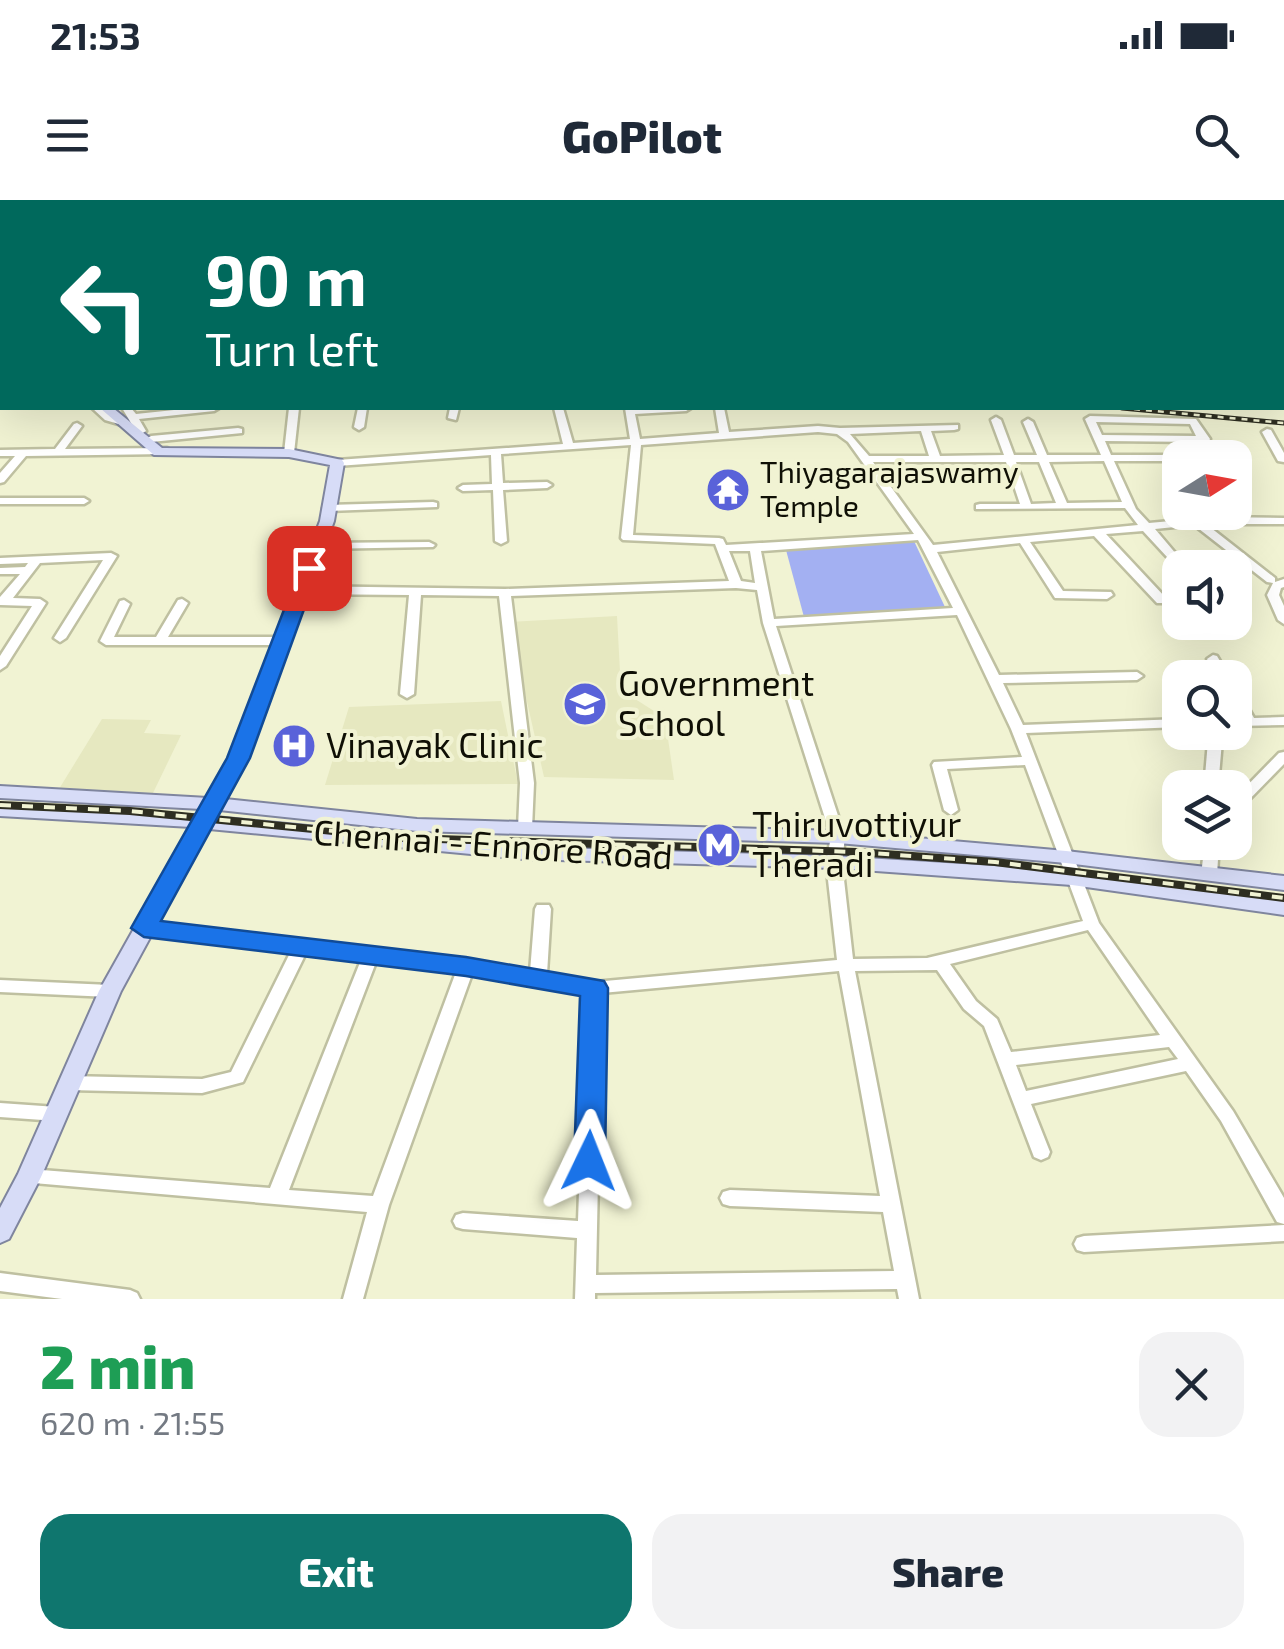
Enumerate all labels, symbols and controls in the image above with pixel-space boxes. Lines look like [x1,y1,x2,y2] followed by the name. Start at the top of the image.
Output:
[50,12,141,58] text: 21:53
[40,108,95,163] icon: menu
[562,108,722,162] text: GoPilot
[1189,108,1244,163] icon: search
[205,236,367,320] text: 90 m
[40,240,170,370] icon: left
[205,321,379,375] text: Turn left
[1162,440,1252,530] north arrow
[1162,440,1252,860] map controls
[760,453,1019,523] place label: Thiyagarajaswamy Temple
[705,467,751,513] temple icon: Thiyagarajaswamy Temple
[267,526,352,611] pin
[282,541,337,596] icon: arrive
[1162,550,1252,640] button: sound
[1162,660,1252,750] button: search
[618,661,814,743] place label: Government School
[562,681,608,727] school or university icon: Government School
[271,723,317,769] hospital icon: Vinayak Clinic
[326,723,544,765] place label: Vinayak Clinic
[1162,770,1252,860] button: layers
[752,802,961,884] place label: Thiruvottiyur Theradi
[312,810,674,877] street label: Chennai - Ennore Road
[696,822,742,868] metro station icon: Thiruvottiyur Theradi
[537,1109,641,1213] position arrow
[40,1329,195,1401] text: 2 min
[1139,1332,1244,1437] button: close
[40,1403,225,1441] text: 620 m · 21:55
[40,1514,632,1629] button: Exit
[652,1514,1244,1629] button: Share

